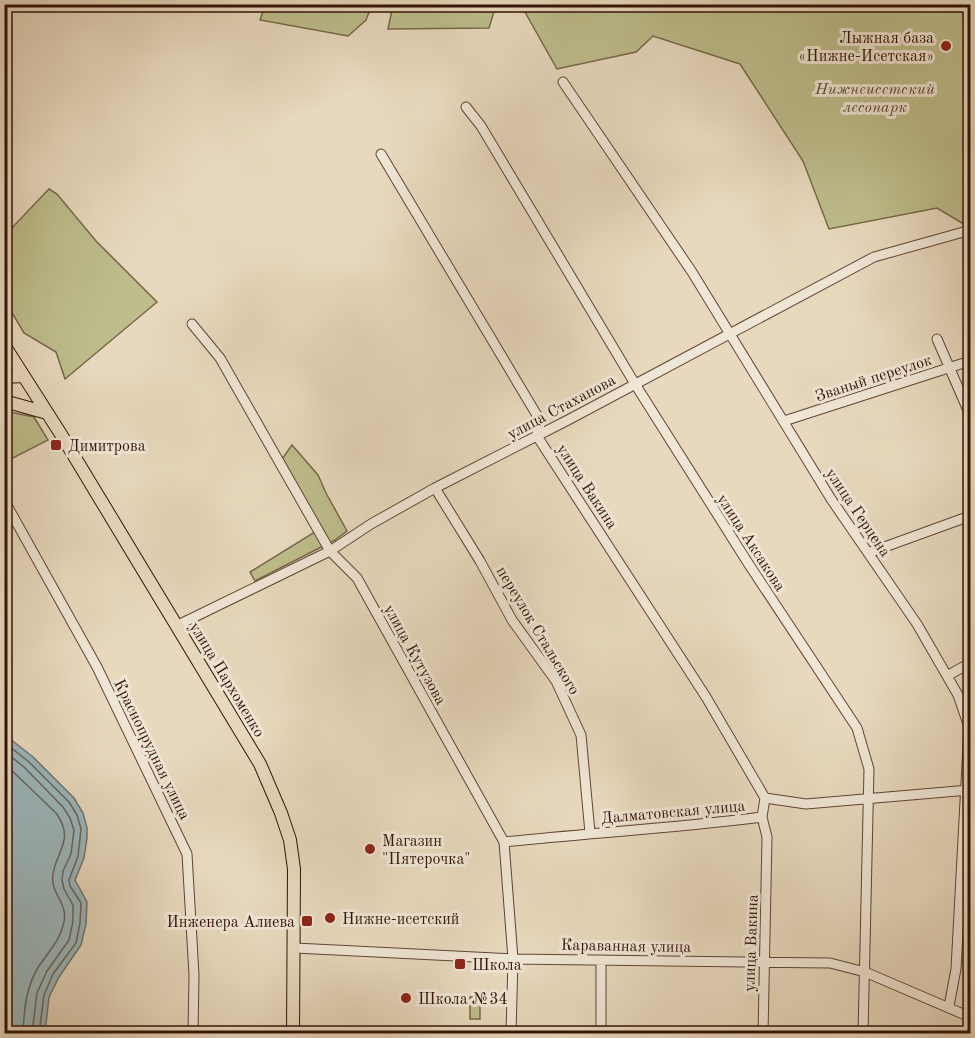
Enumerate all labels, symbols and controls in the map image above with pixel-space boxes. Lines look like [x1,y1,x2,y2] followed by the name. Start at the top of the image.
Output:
[798,31,934,65] place label: Лыжная база «Нижне-Исетская»
[939,39,953,53] marker: Лыжная база «Нижне-Исетская»
[814,82,935,116] park label: Нижнеисетский лесопарк
[813,353,934,405] street label: Званый переулок
[505,372,619,443] street label: улица Стаханова
[49,438,63,452] marker: Димитрова
[68,439,146,455] place label: Димитрова
[553,442,620,532] street label: улица Вакина
[822,466,893,560] street label: улица Герцена
[713,492,788,595] street label: улица Аксакова
[493,564,582,698] street label: переулок Стальского
[380,602,448,708] street label: улица Кутузова
[186,620,267,740] street label: улица Пархоменко
[110,677,192,823] street label: Краснопрудная улица
[600,799,746,827] street label: Далматовская улица
[382,834,471,868] place label: Магазин "Пятерочка"
[363,842,377,856] marker: Магазин "Пятерочка"
[742,894,762,992] street label: улица Вакина
[323,911,337,925] marker: Нижне-исетский
[342,912,459,928] place label: Нижне-исетский
[300,914,314,928] marker: Инженера Алиева
[166,915,295,931] place label: Инженера Алиева
[561,938,691,956] street label: Караванная улица
[453,957,467,971] marker: Школа
[472,958,522,974] place label: Школа
[399,991,413,1005] marker: Школа №34
[418,992,508,1008] place label: Школа №34

